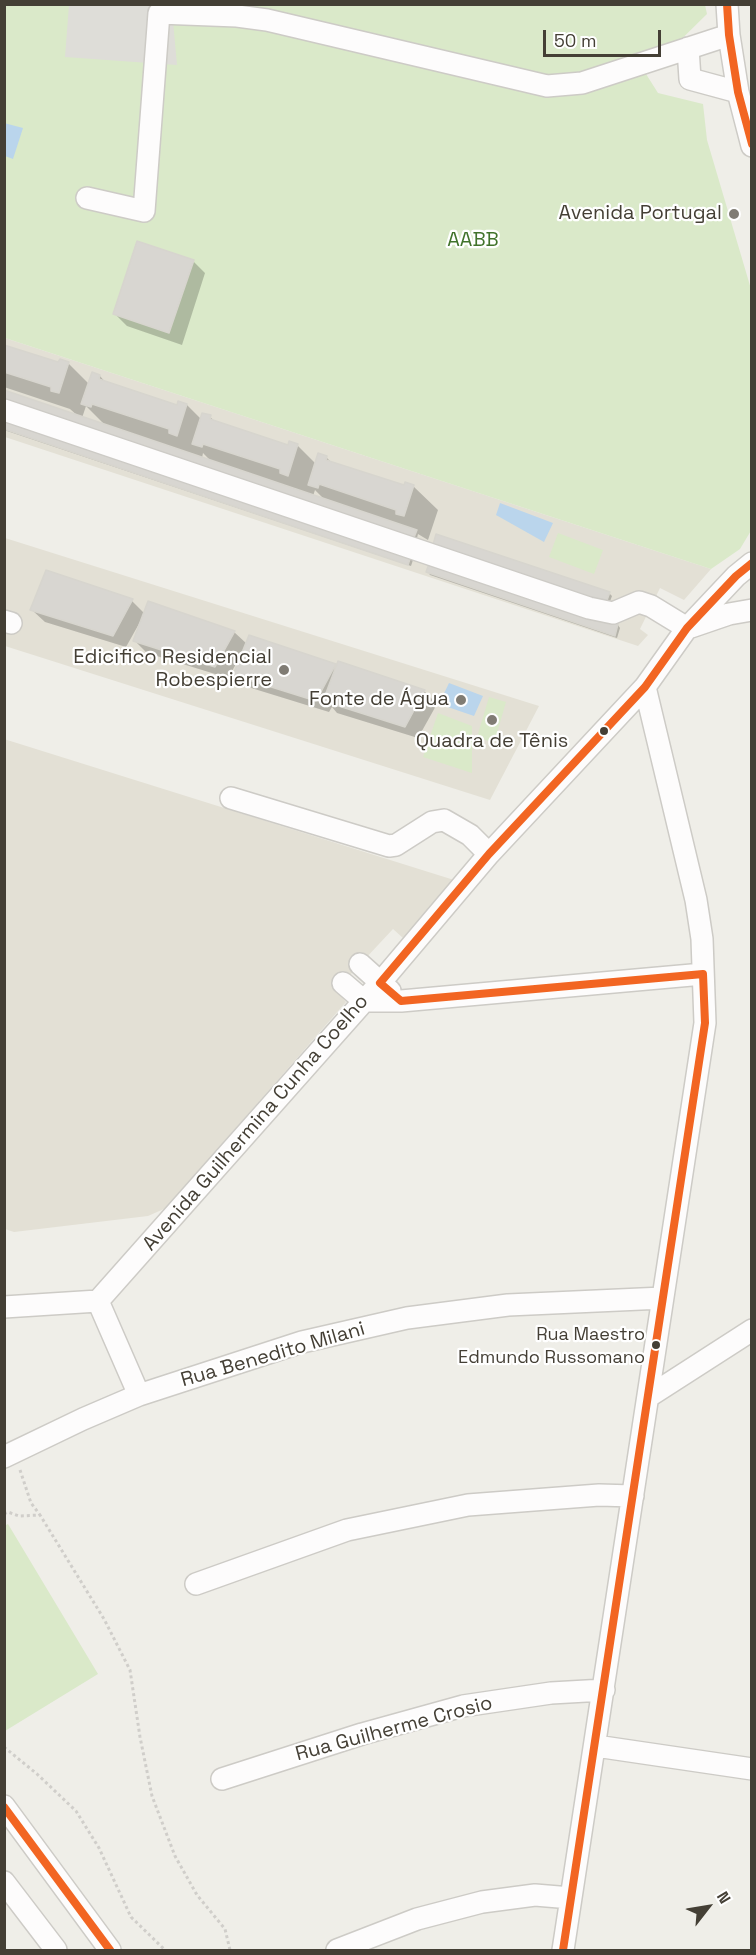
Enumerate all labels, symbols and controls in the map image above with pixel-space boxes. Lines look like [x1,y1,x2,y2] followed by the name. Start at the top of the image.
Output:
[546,18,664,56] scale bar
[554,29,596,52] text: 50 m
[559,202,722,226] place label: Avenida Portugal
[727,207,741,221] marker: Avenida Portugal
[447,229,499,253] park label: AABB
[73,646,272,693] place label: Edicifico Residencial Robespierre
[277,663,291,677] marker: Edicifico Residencial Robespierre
[309,688,449,712] place label: Fonte de Água
[454,693,468,707] marker: Fonte de Água
[485,713,499,727] marker: Quadra de Tênis
[598,725,610,737] unlabelled marker
[416,730,568,754] place label: Quadra de Tênis
[138,990,374,1256] street label: Avenida Guilhermina Cunha Coelho
[178,1317,368,1393] street label: Rua Benedito Milani
[458,1324,645,1366] place label: Rua Maestro Edmundo Russomano
[650,1339,662,1351] marker: Rua Maestro Edmundo Russomano
[293,1691,495,1767] street label: Rua Guilherme Crosio
[678,1877,738,1937] north arrow
[712,1887,736,1907] text: N

